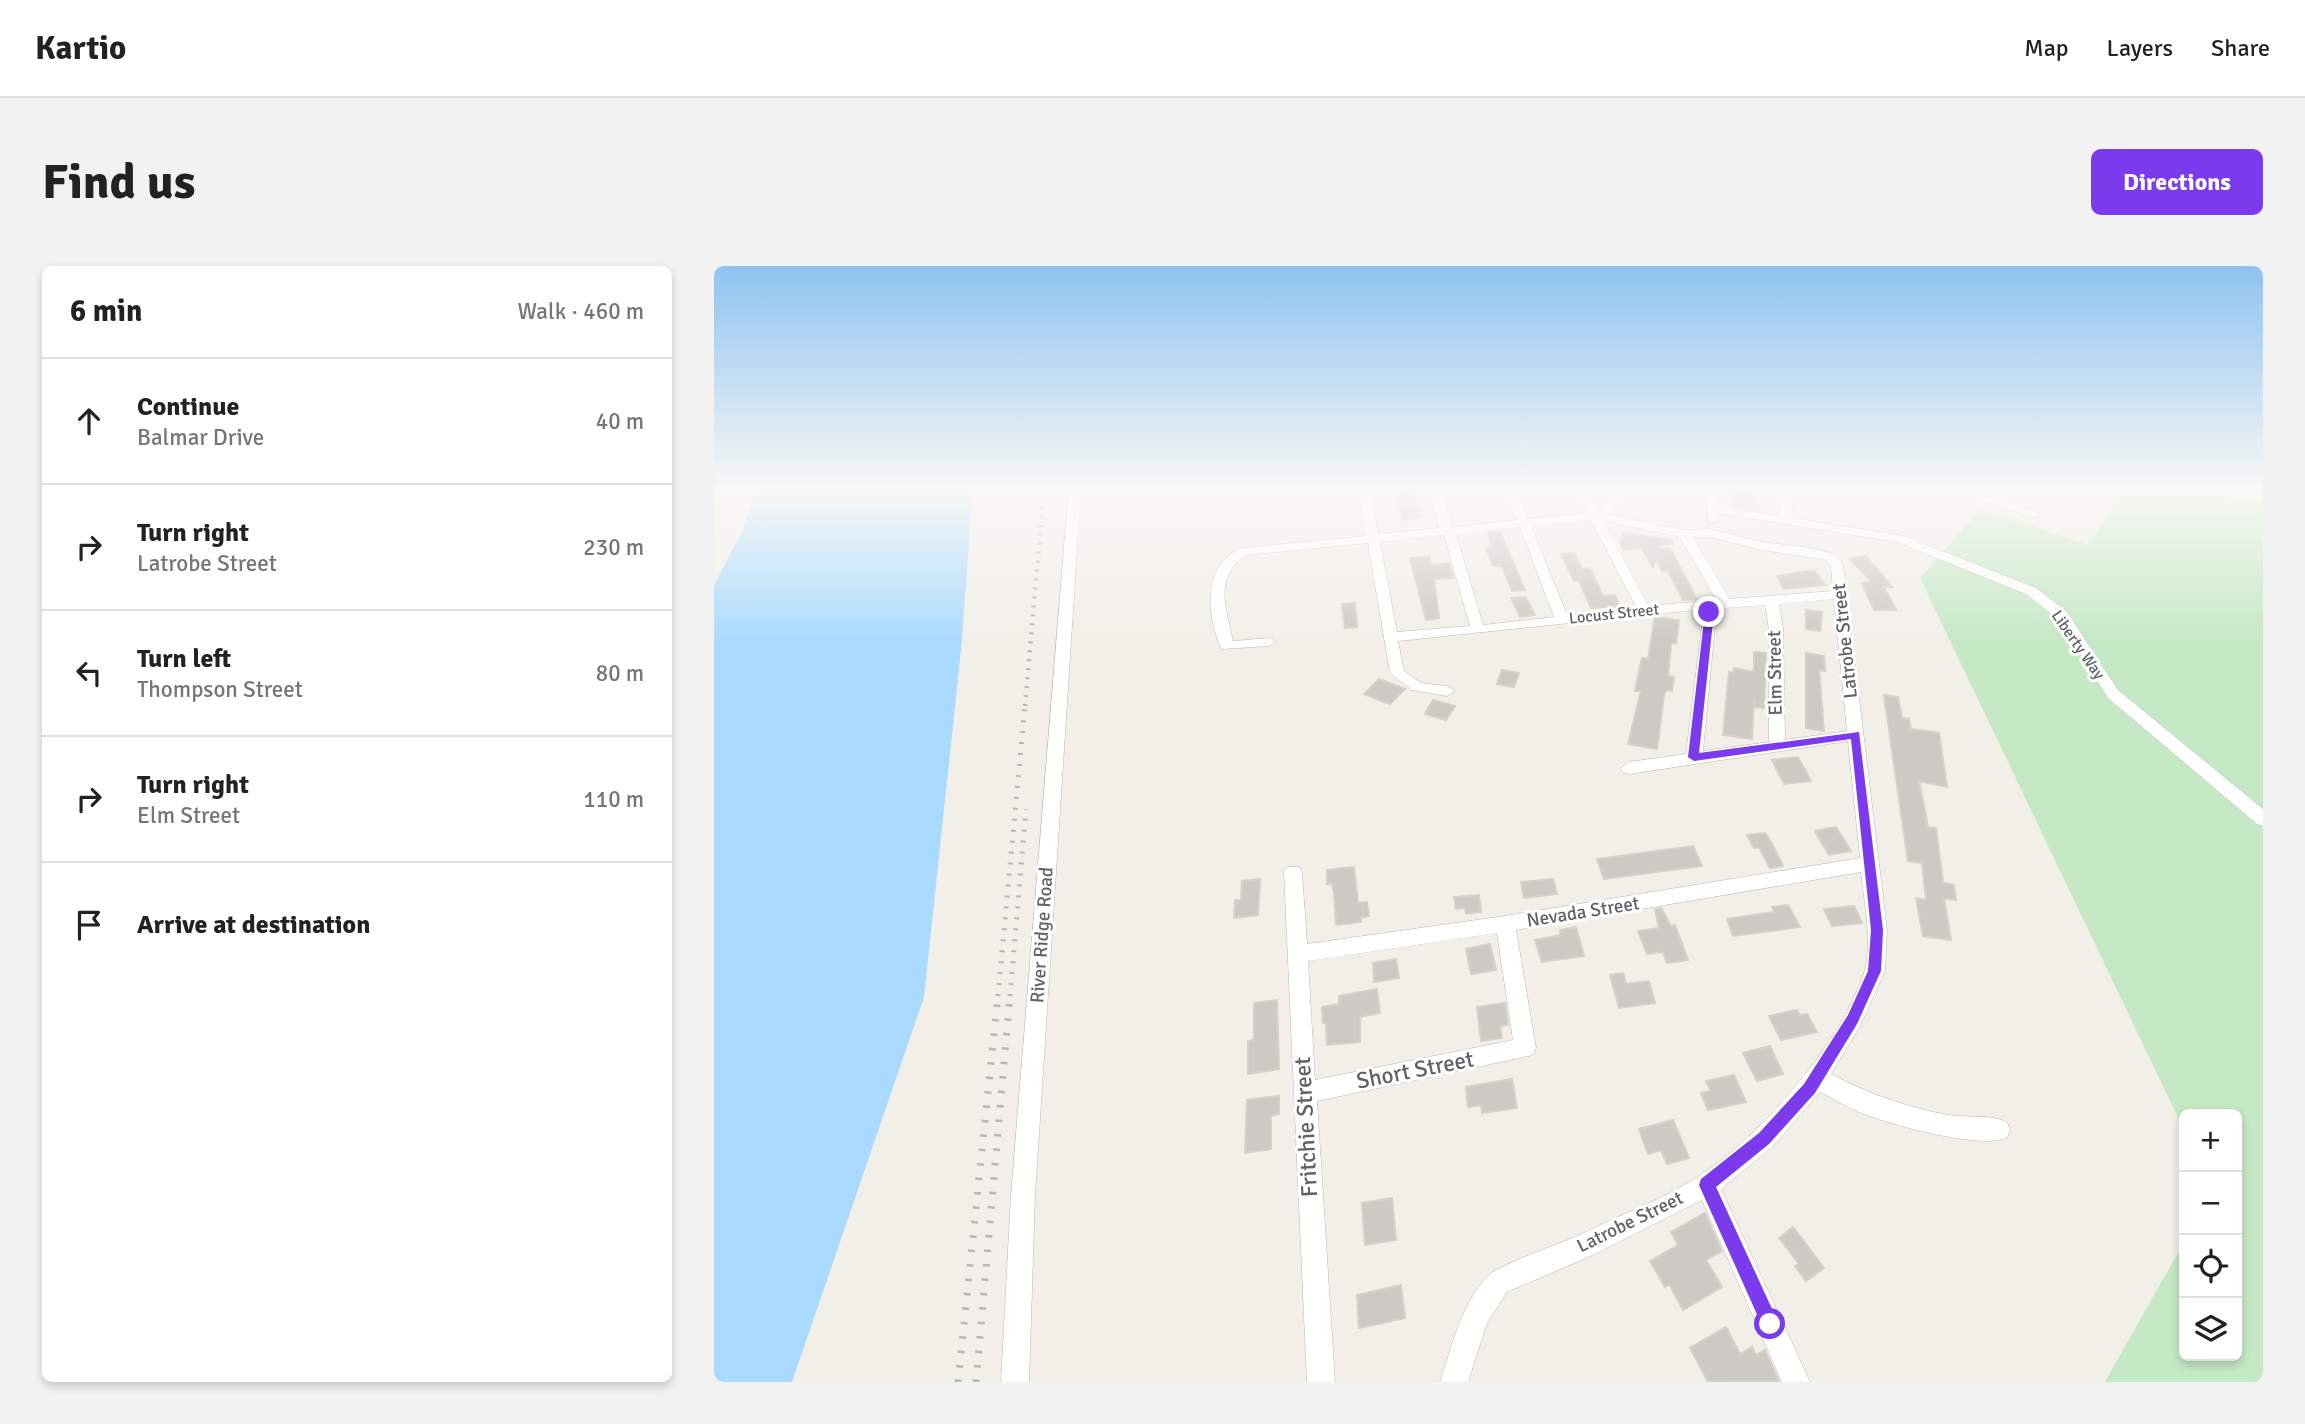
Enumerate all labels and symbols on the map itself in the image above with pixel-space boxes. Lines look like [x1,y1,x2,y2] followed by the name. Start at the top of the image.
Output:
[1827,582,1863,700] street label: Latrobe Street
[1693,596,1724,627] route end
[1568,599,1660,629] street label: Locust Street
[2047,606,2109,684] street label: Liberty Way
[1762,630,1788,716] street label: Elm Street
[1025,866,1059,1004] street label: River Ridge Road
[1525,891,1641,933] street label: Nevada Street
[1354,1044,1476,1096] street label: Short Street
[1288,1056,1324,1198] street label: Fritchie Street
[1573,1186,1687,1258] street label: Latrobe Street
[1754,1308,1785,1339] route start

